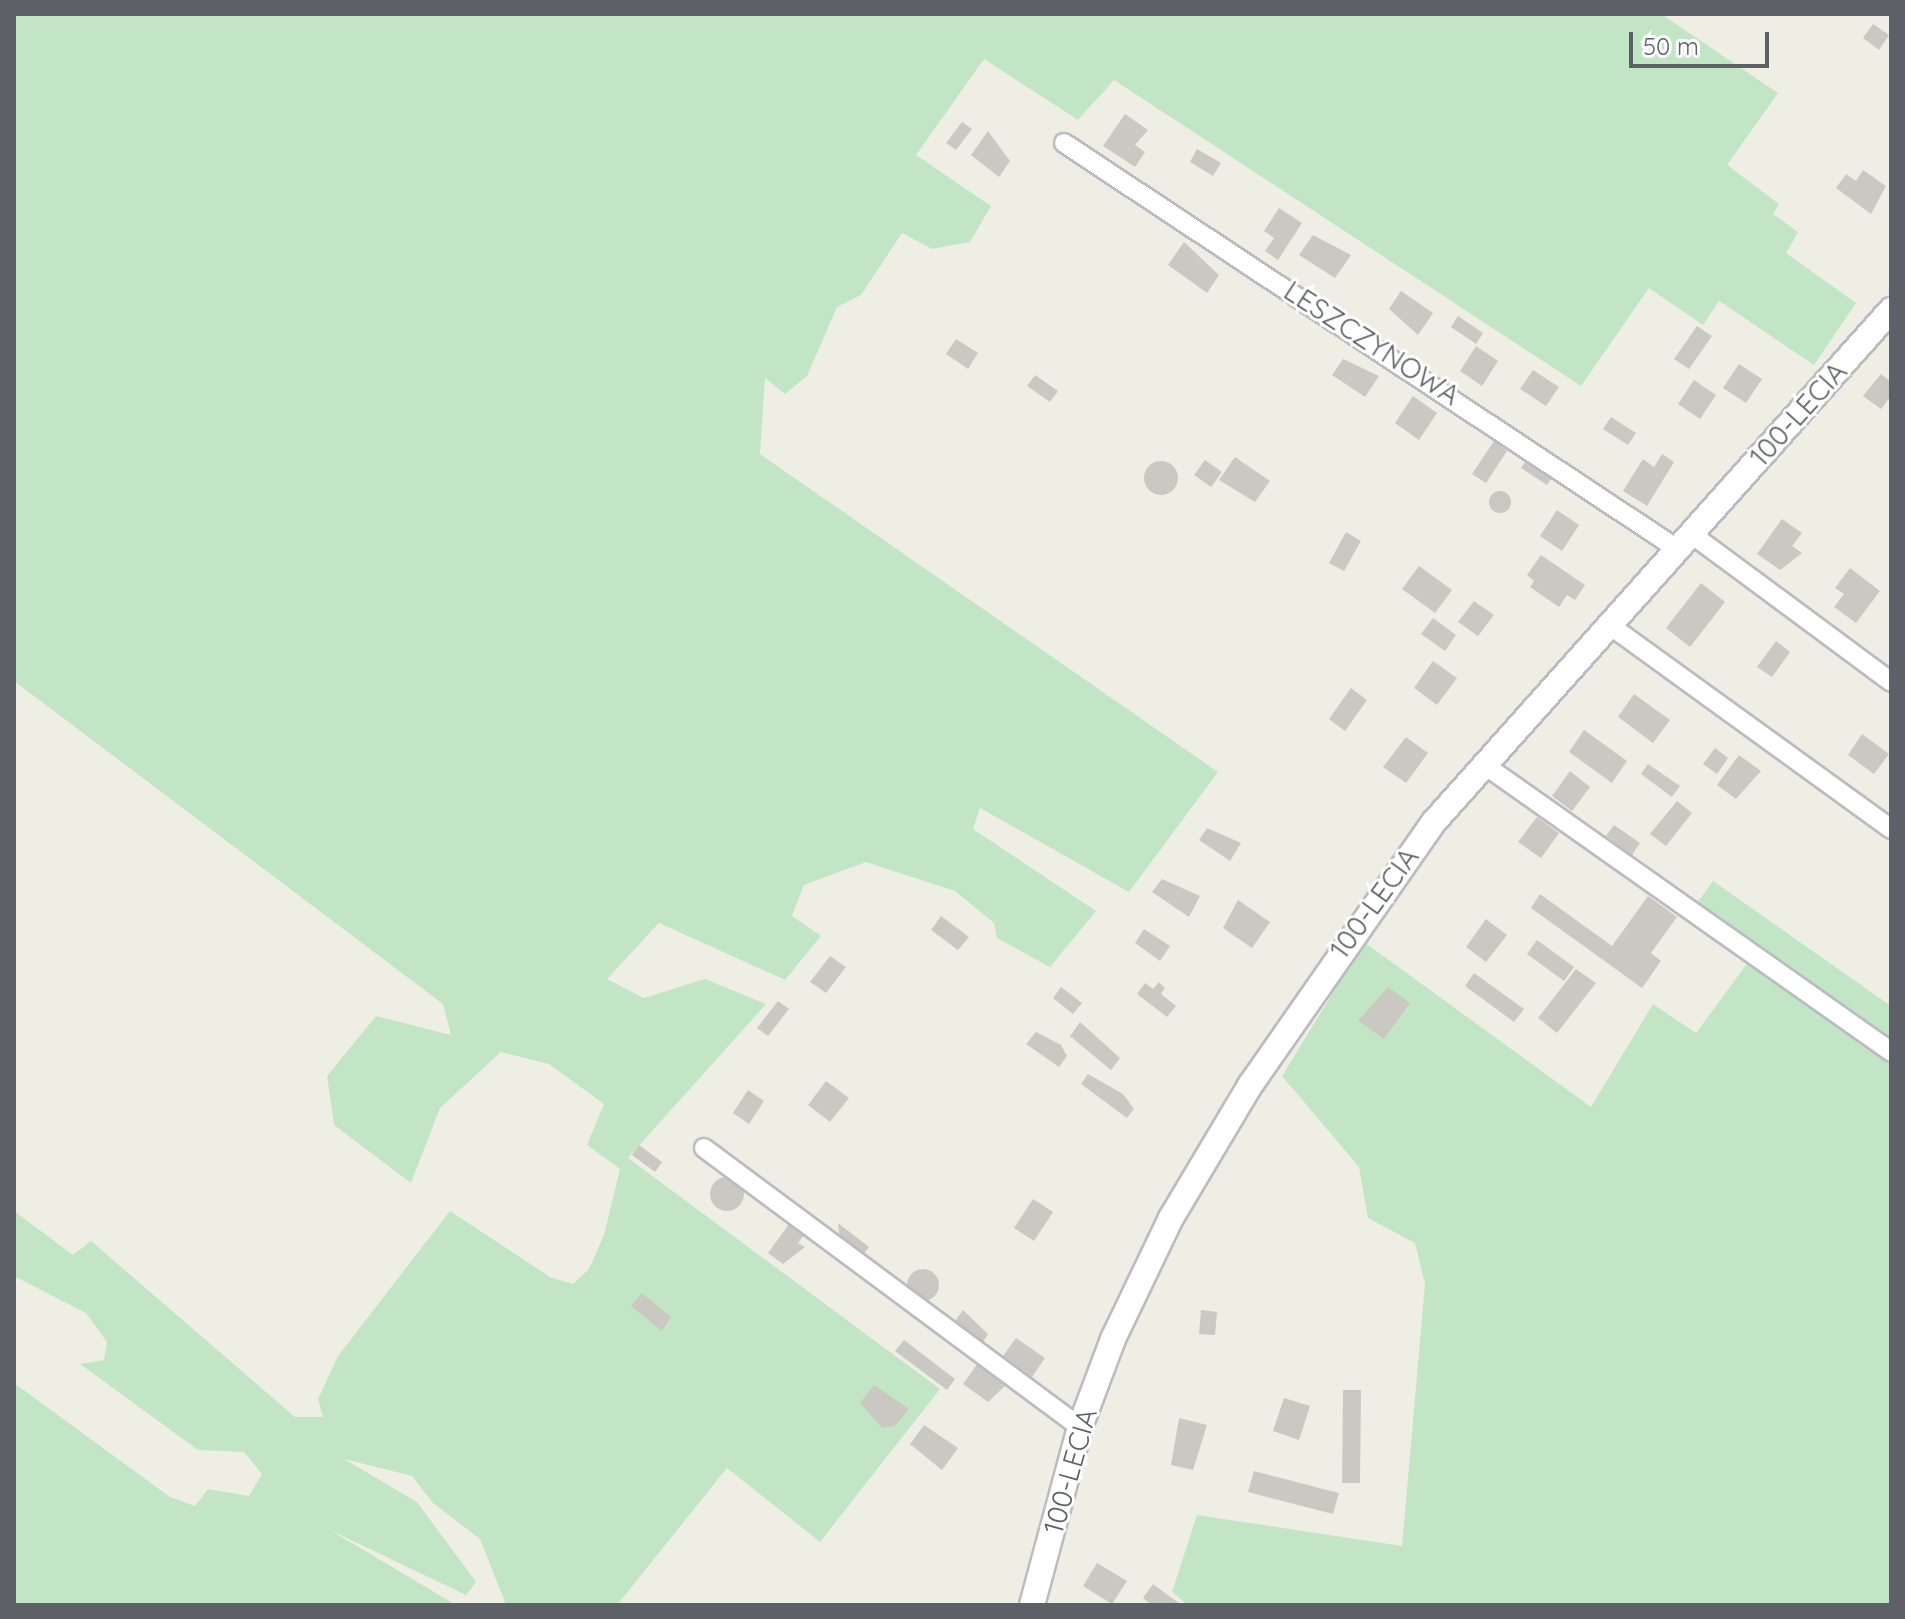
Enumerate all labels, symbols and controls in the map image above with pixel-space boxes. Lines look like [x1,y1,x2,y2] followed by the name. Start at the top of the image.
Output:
[1633,16,1773,66] scale bar
[1643,31,1699,61] text: 50 m
[1278,274,1466,412] street label: LESZCZYNOWA
[1742,355,1854,473] street label: 100-LECIA
[1323,841,1425,965] street label: 100-LECIA
[1036,1404,1104,1538] street label: 100-LECIA

